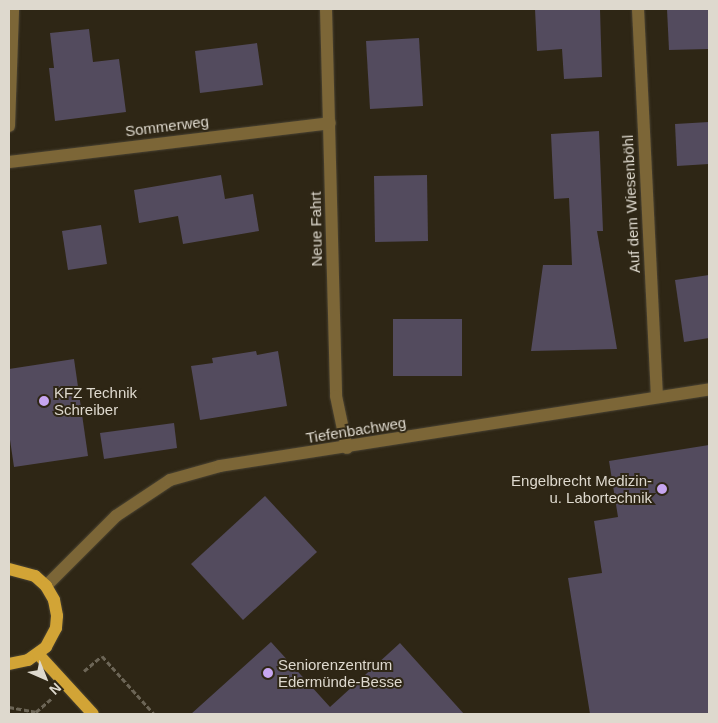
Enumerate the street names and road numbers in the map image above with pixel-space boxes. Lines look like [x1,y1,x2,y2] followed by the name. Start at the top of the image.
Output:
[124,112,210,140] street label: Sommerweg
[618,134,644,274] street label: Auf dem Wiesenböhl
[306,191,326,267] street label: Neue Fahrt
[305,413,407,447] street label: Tiefenbachweg

